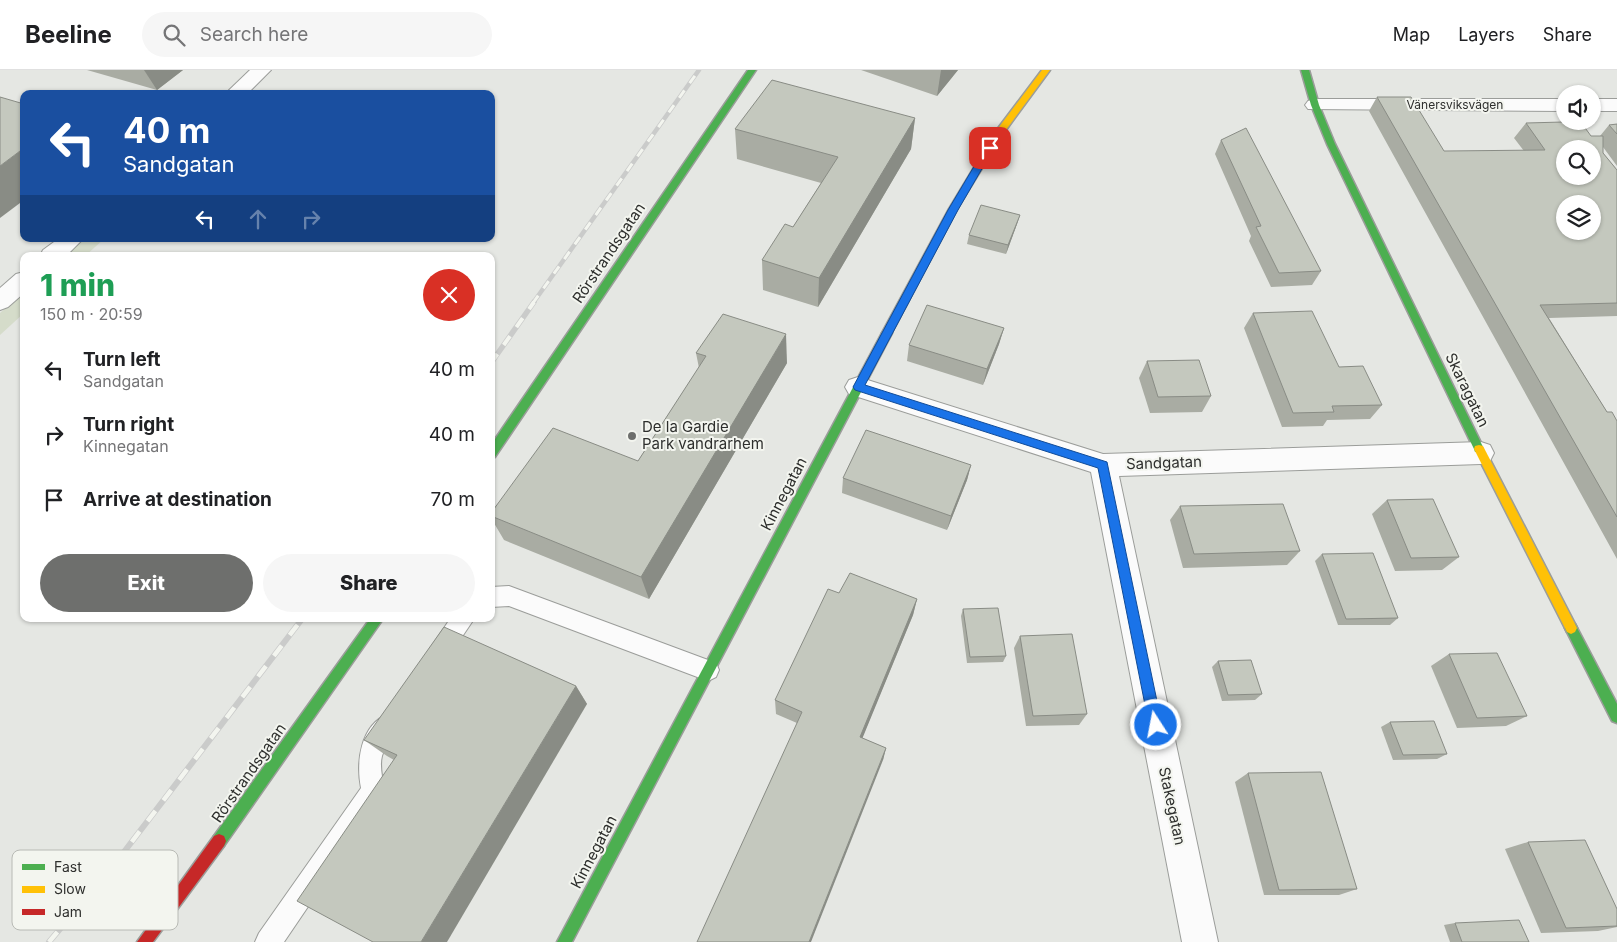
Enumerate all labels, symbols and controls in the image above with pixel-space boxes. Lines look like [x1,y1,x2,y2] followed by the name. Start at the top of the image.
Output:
[142,12,492,57] search box
[25,20,112,49] text: Beeline
[160,21,188,49] icon: search
[200,23,308,46] text: Search here
[1393,24,1430,45] text: Map
[1458,24,1515,45] text: Layers
[1543,24,1592,45] text: Share
[1556,85,1601,240] map controls
[1556,85,1601,130] button: sound
[1407,97,1503,112] street label: Vänersviksvägen
[123,109,211,151] text: 40 m
[40,110,105,175] icon: left
[969,127,1011,169] pin
[976,134,1004,162] icon: arrive
[1556,140,1601,185] button: search
[123,151,234,177] text: Sandgatan
[1556,195,1601,240] button: layers
[568,199,649,306] street label: Rörstrandsgatan
[191,205,219,233] icon: left
[244,205,272,233] icon: ahead
[297,205,325,233] icon: right
[40,267,115,303] text: 1 min
[423,269,475,321] button: close
[40,304,143,324] text: 150 m · 20:59
[83,348,161,371] text: Turn left
[1441,350,1494,430] street label: Skaragatan
[40,356,68,384] icon: left
[429,358,475,381] text: 40 m
[83,371,164,391] text: Sandgatan
[83,413,174,436] text: Turn right
[642,417,764,453] place label: De la Gardie Park vandrarhem
[40,421,68,449] icon: right
[429,423,475,446] text: 40 m
[626,430,638,442] marker: De la Gardie Park vandrarhem
[83,436,169,456] text: Kinnegatan
[1126,452,1202,473] street label: Sandgatan
[756,454,811,534] street label: Kinnegatan
[40,486,68,514] icon: arrive
[83,488,272,511] text: Arrive at destination
[431,488,475,511] text: 70 m
[40,554,253,612] button: Exit
[263,554,475,612] button: Share
[1129,698,1181,750] position arrow
[207,719,290,826] street label: Rörstrandsgatan
[1155,765,1190,847] street label: Stakegatan
[566,812,621,892] street label: Kinnegatan
[12,850,178,930] legend
[54,858,82,875] text: Fast
[54,880,86,897] text: Slow
[54,903,82,920] text: Jam

